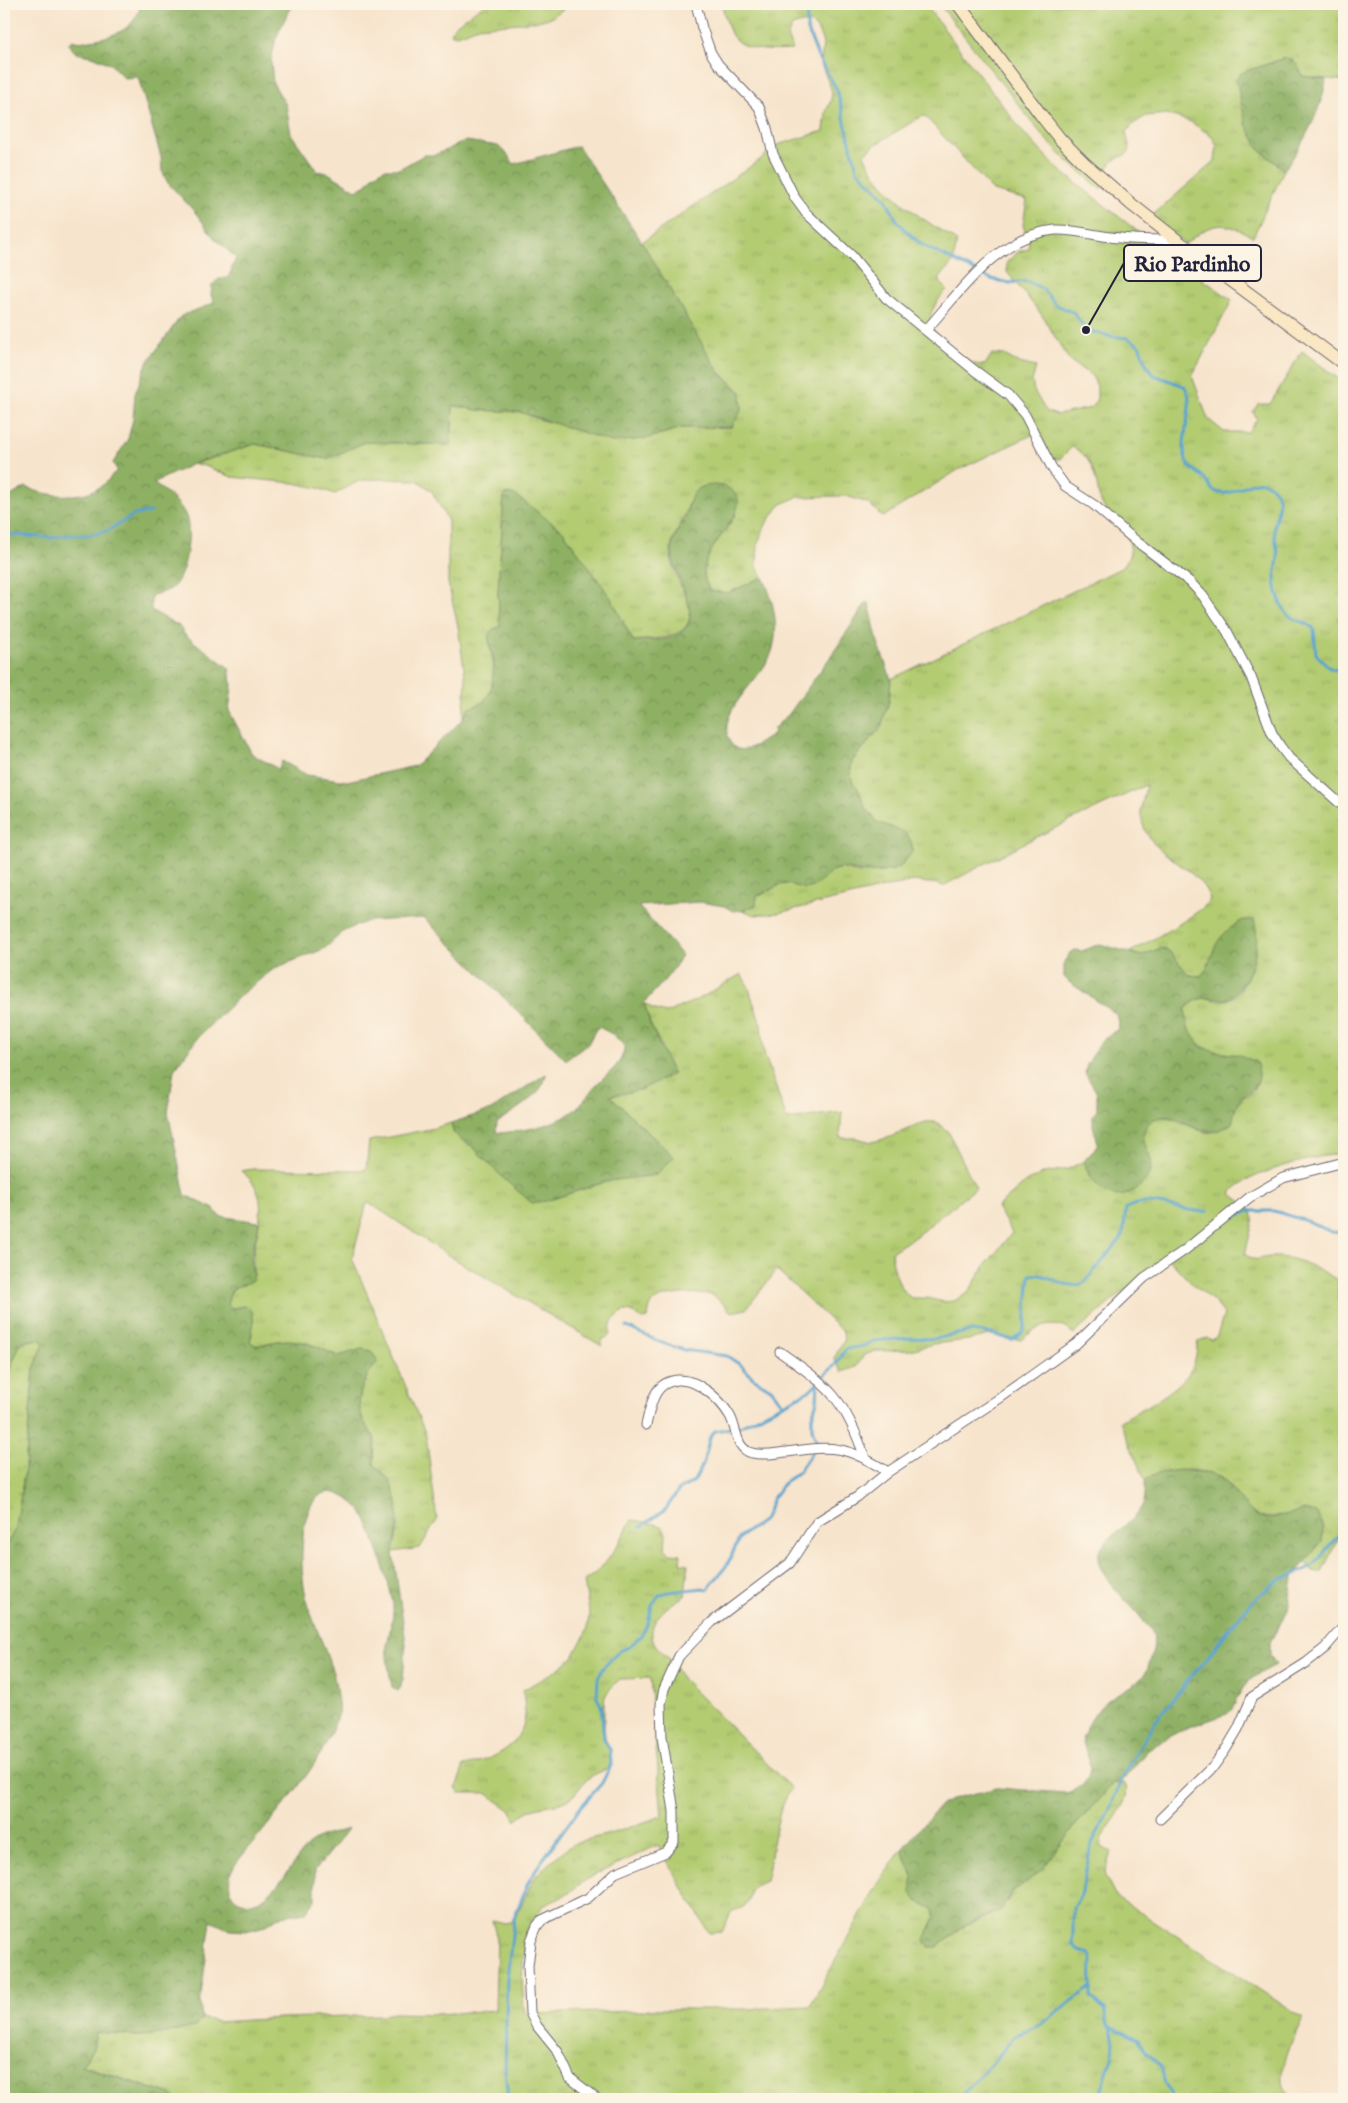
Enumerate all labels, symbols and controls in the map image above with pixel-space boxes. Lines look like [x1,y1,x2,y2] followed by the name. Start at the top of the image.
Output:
[1124,245,1261,281] callout: Rio Pardinho
[1134,252,1251,279] text: Rio Pardinho

